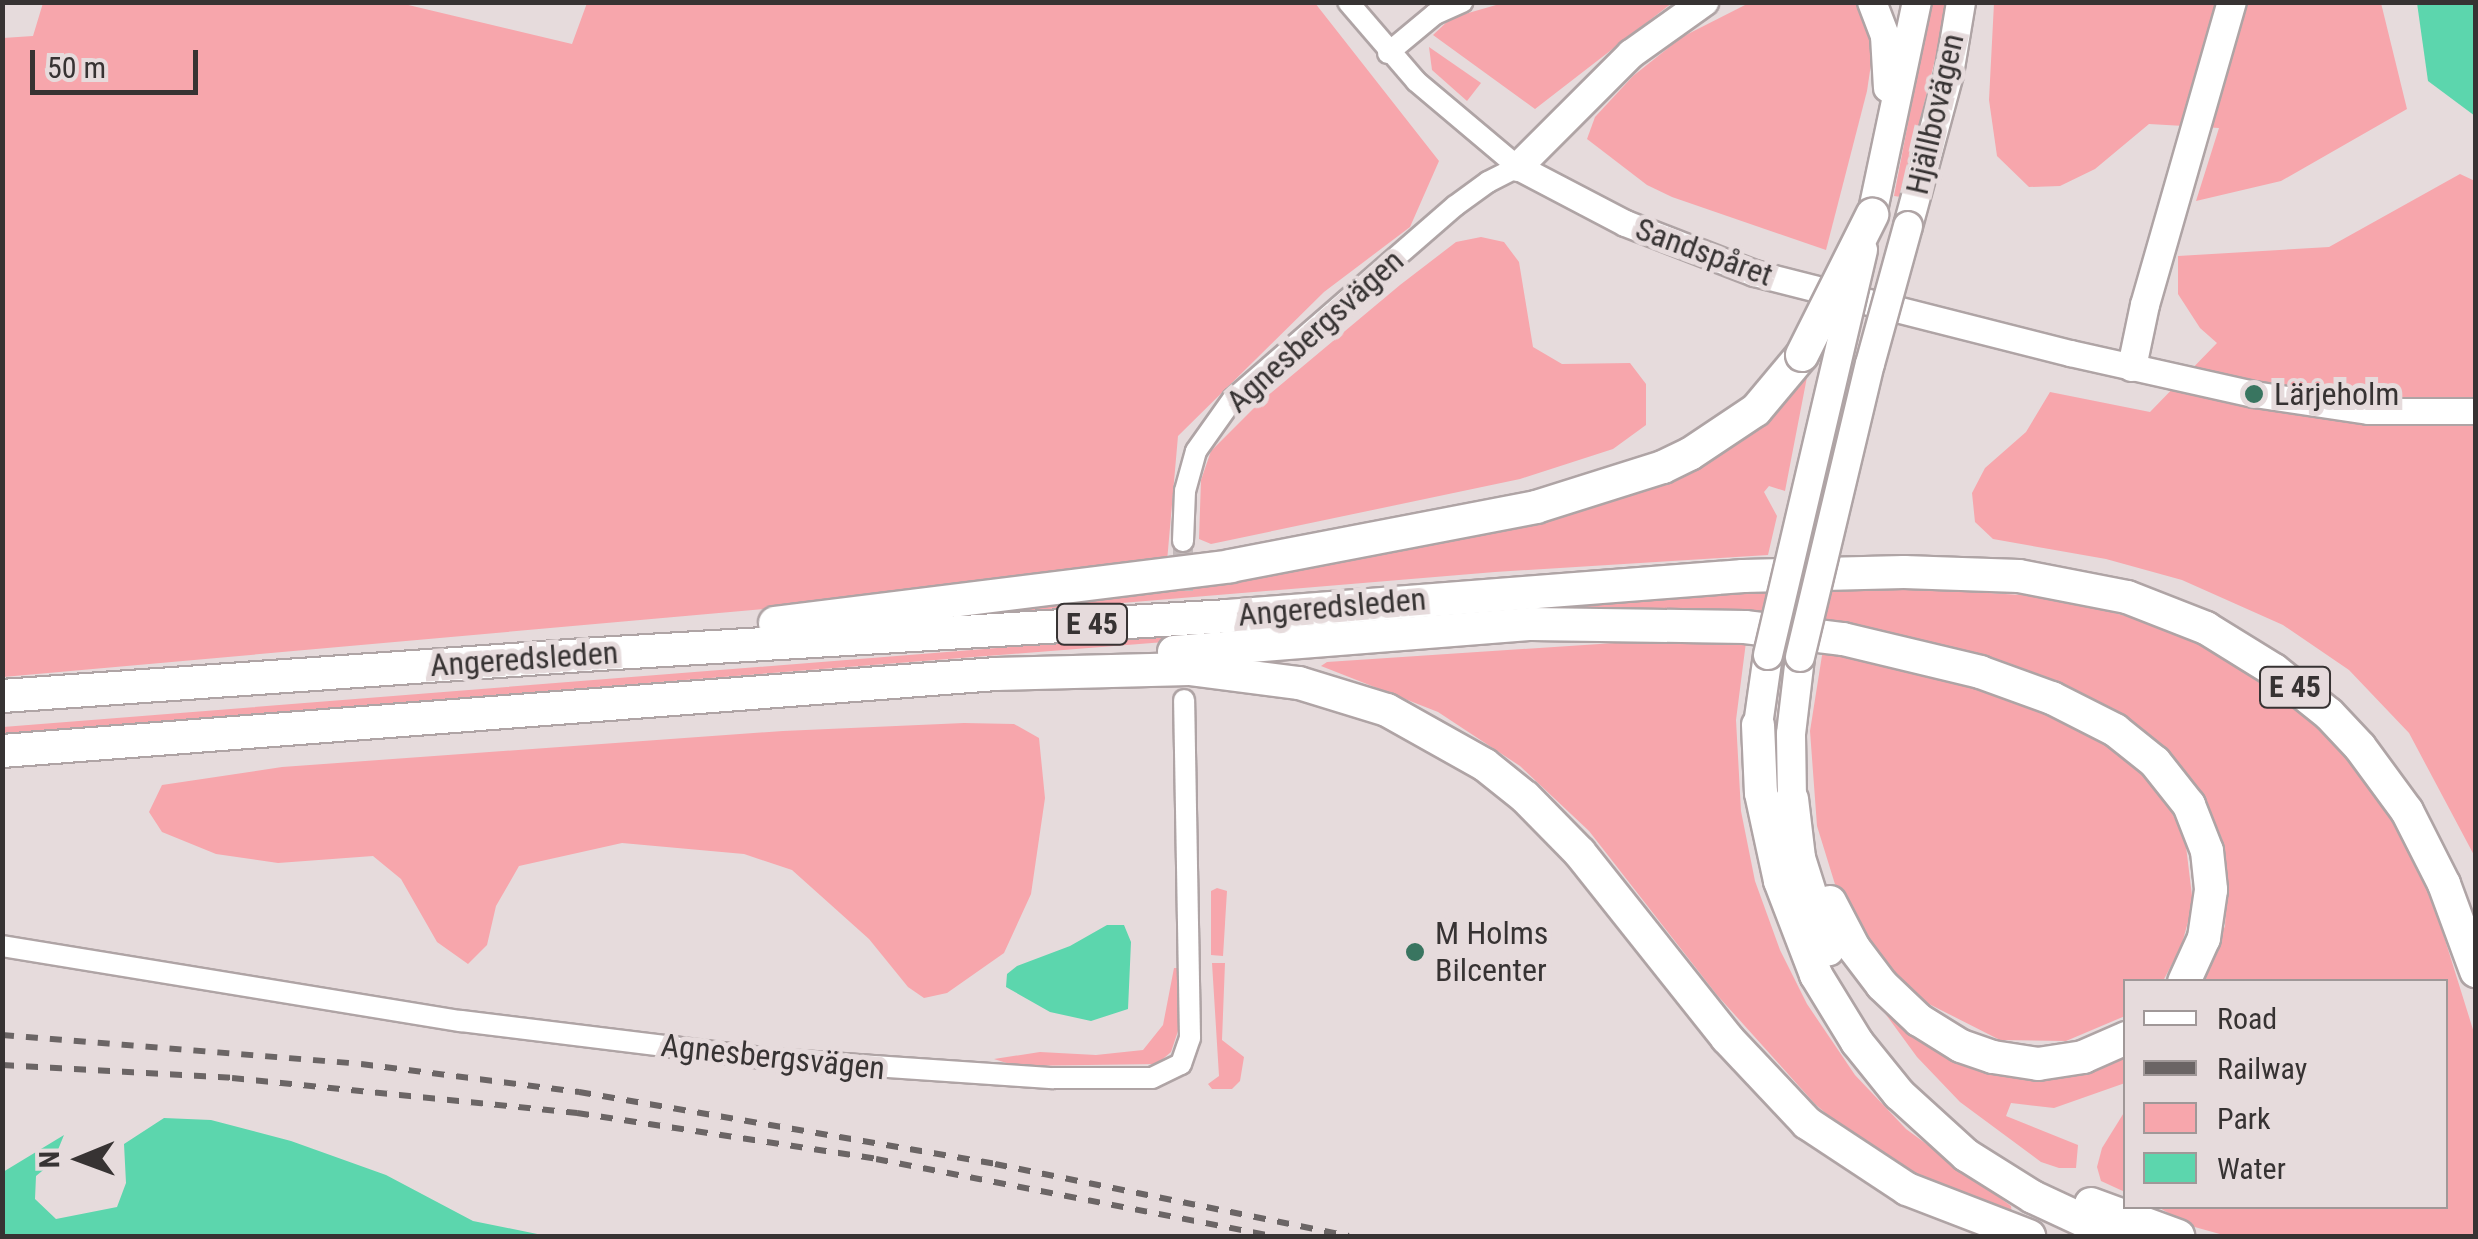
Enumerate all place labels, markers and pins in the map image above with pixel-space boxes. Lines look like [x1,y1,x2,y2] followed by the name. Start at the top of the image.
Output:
[2274,375,2399,413] place label: Lärjeholm
[2243,383,2265,405] marker: Lärjeholm
[1435,915,1548,990] place label: M Holms Bilcenter
[1404,941,1426,963] marker: M Holms Bilcenter

